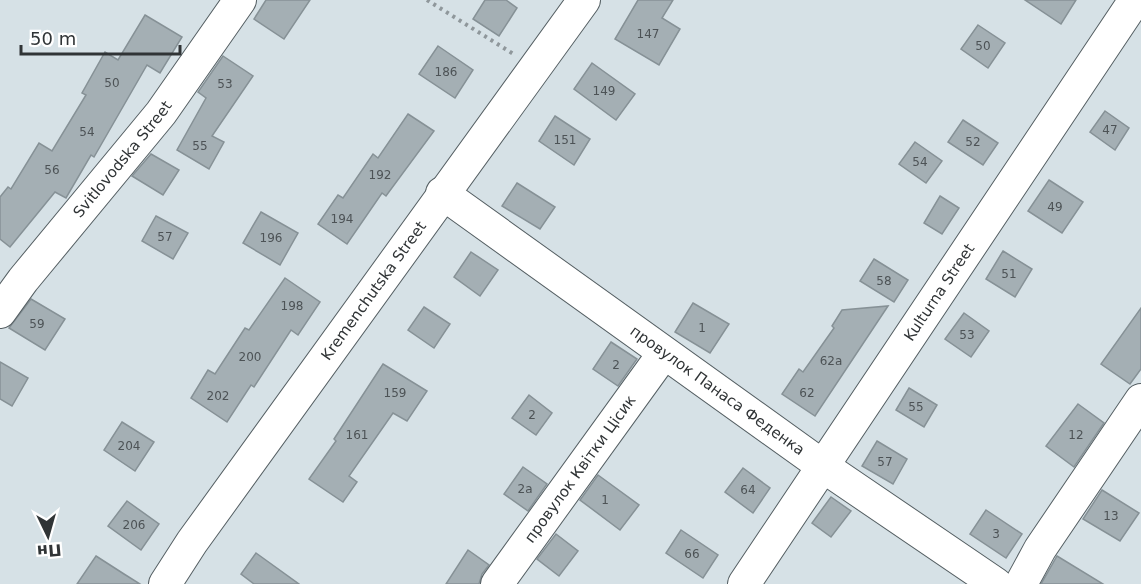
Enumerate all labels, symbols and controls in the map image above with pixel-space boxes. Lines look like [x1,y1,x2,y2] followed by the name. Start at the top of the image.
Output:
[21,18,180,56] scale bar
[637,27,659,41] house number: 147
[30,28,76,49] text: 50 m
[975,39,991,53] house number: 50
[435,65,457,79] house number: 186
[104,76,120,90] house number: 50
[217,77,233,91] house number: 53
[593,84,615,98] house number: 149
[70,97,176,221] street label: Svitlovodska Street
[1102,123,1118,137] house number: 47
[79,125,95,139] house number: 54
[554,133,576,147] house number: 151
[965,135,981,149] house number: 52
[192,139,208,153] house number: 55
[912,155,928,169] house number: 54
[44,163,60,177] house number: 56
[369,168,391,182] house number: 192
[1047,200,1063,214] house number: 49
[331,212,353,226] house number: 194
[317,218,430,364] street label: Kremenchutska Street
[157,230,173,244] house number: 57
[260,231,282,245] house number: 196
[900,240,978,344] street label: Kulturna Street
[1001,267,1017,281] house number: 51
[876,274,892,288] house number: 58
[281,299,303,313] house number: 198
[29,317,45,331] house number: 59
[698,321,706,335] house number: 1
[627,322,808,459] street label: провулок Панаса Феденка
[959,328,975,342] house number: 53
[239,350,261,364] house number: 200
[820,354,842,368] house number: 62а
[612,358,620,372] house number: 2
[384,386,406,400] house number: 159
[799,386,815,400] house number: 62
[207,389,229,403] house number: 202
[521,392,640,546] street label: провулок Квітки Цісик
[908,400,924,414] house number: 55
[528,408,536,422] house number: 2
[346,428,368,442] house number: 161
[1068,428,1084,442] house number: 12
[118,439,140,453] house number: 204
[877,455,893,469] house number: 57
[518,482,533,496] house number: 2а
[740,483,756,497] house number: 64
[601,493,609,507] house number: 1
[18,506,78,566] north arrow
[1103,509,1119,523] house number: 13
[123,518,145,532] house number: 206
[992,527,1000,541] house number: 3
[36,540,62,561] text: Пн
[684,547,700,561] house number: 66

